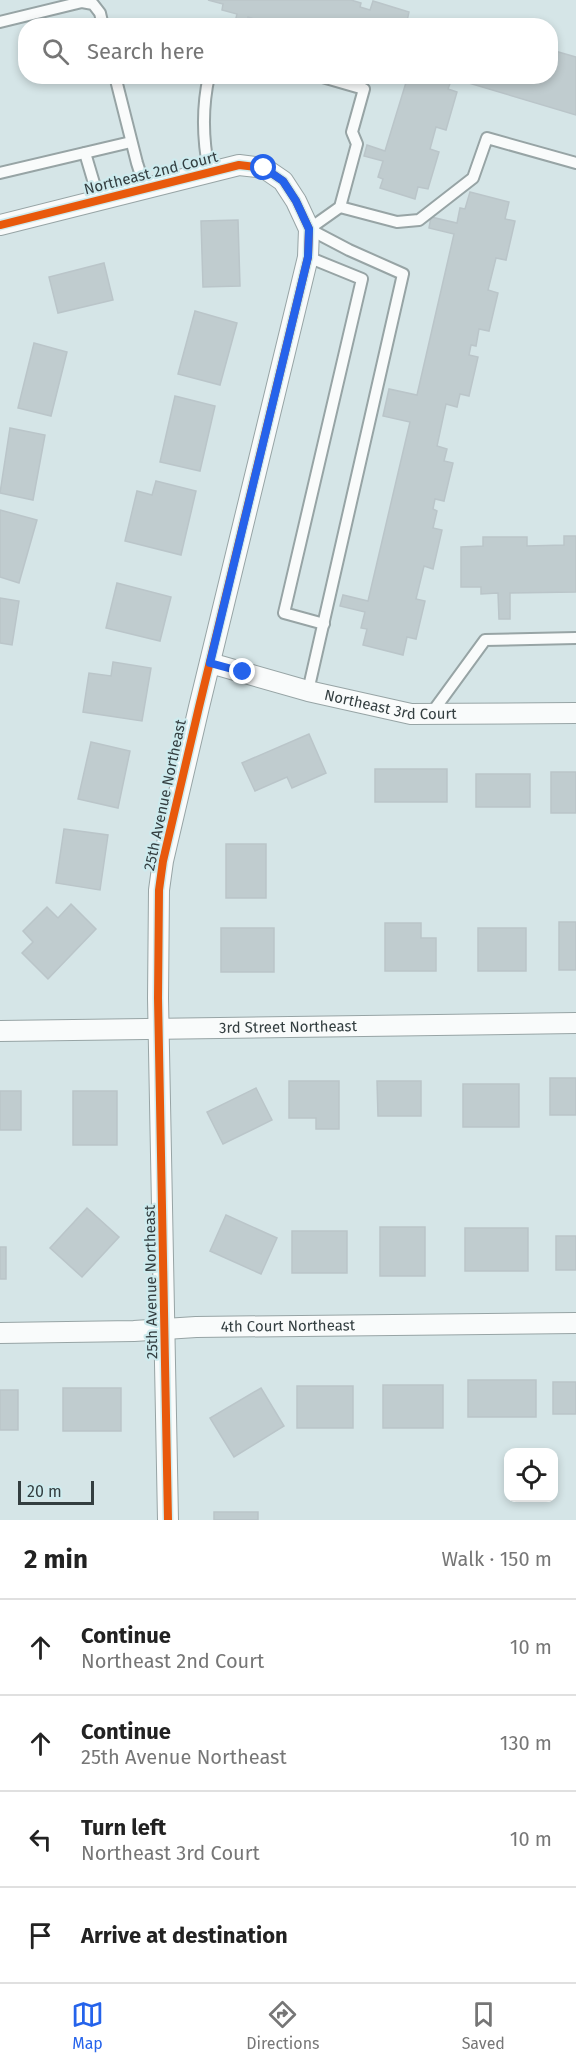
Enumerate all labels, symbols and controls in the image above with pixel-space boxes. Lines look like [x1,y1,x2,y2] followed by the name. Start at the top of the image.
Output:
[18,18,558,84] search box
[39,35,72,68] icon: search
[87,38,205,65] text: Search here
[82,148,220,198] street label: Northeast 2nd Court
[250,154,276,180] route start
[229,658,255,684] route end
[323,686,457,723] street label: Northeast 3rd Court
[140,717,190,872] street label: 25th Avenue Northeast
[219,1017,358,1037] street label: 3rd Street Northeast
[141,1204,161,1359] street label: 25th Avenue Northeast
[221,1316,356,1336] street label: 4th Court Northeast
[504,1448,558,1502] map controls
[504,1448,558,1502] button: locate
[18,1478,94,1506] scale bar
[27,1482,62,1501] text: 20 m
[24,1544,88,1575] text: 2 min
[442,1547,552,1571] text: Walk · 150 m
[81,1622,171,1649] text: Continue
[24,1631,57,1664] icon: ahead
[510,1635,552,1659] text: 10 m
[81,1649,264,1673] text: Northeast 2nd Court
[81,1718,171,1745] text: Continue
[24,1727,57,1760] icon: ahead
[500,1731,552,1755] text: 130 m
[81,1745,287,1769] text: 25th Avenue Northeast
[81,1814,166,1841] text: Turn left
[24,1823,57,1856] icon: left
[510,1827,552,1851] text: 10 m
[81,1841,260,1865] text: Northeast 3rd Court
[24,1919,57,1952] icon: arrive
[81,1922,288,1949] text: Arrive at destination
[71,1998,104,2053] tab: Map
[246,1998,320,2053] tab: Directions
[462,1998,505,2053] tab: Saved

